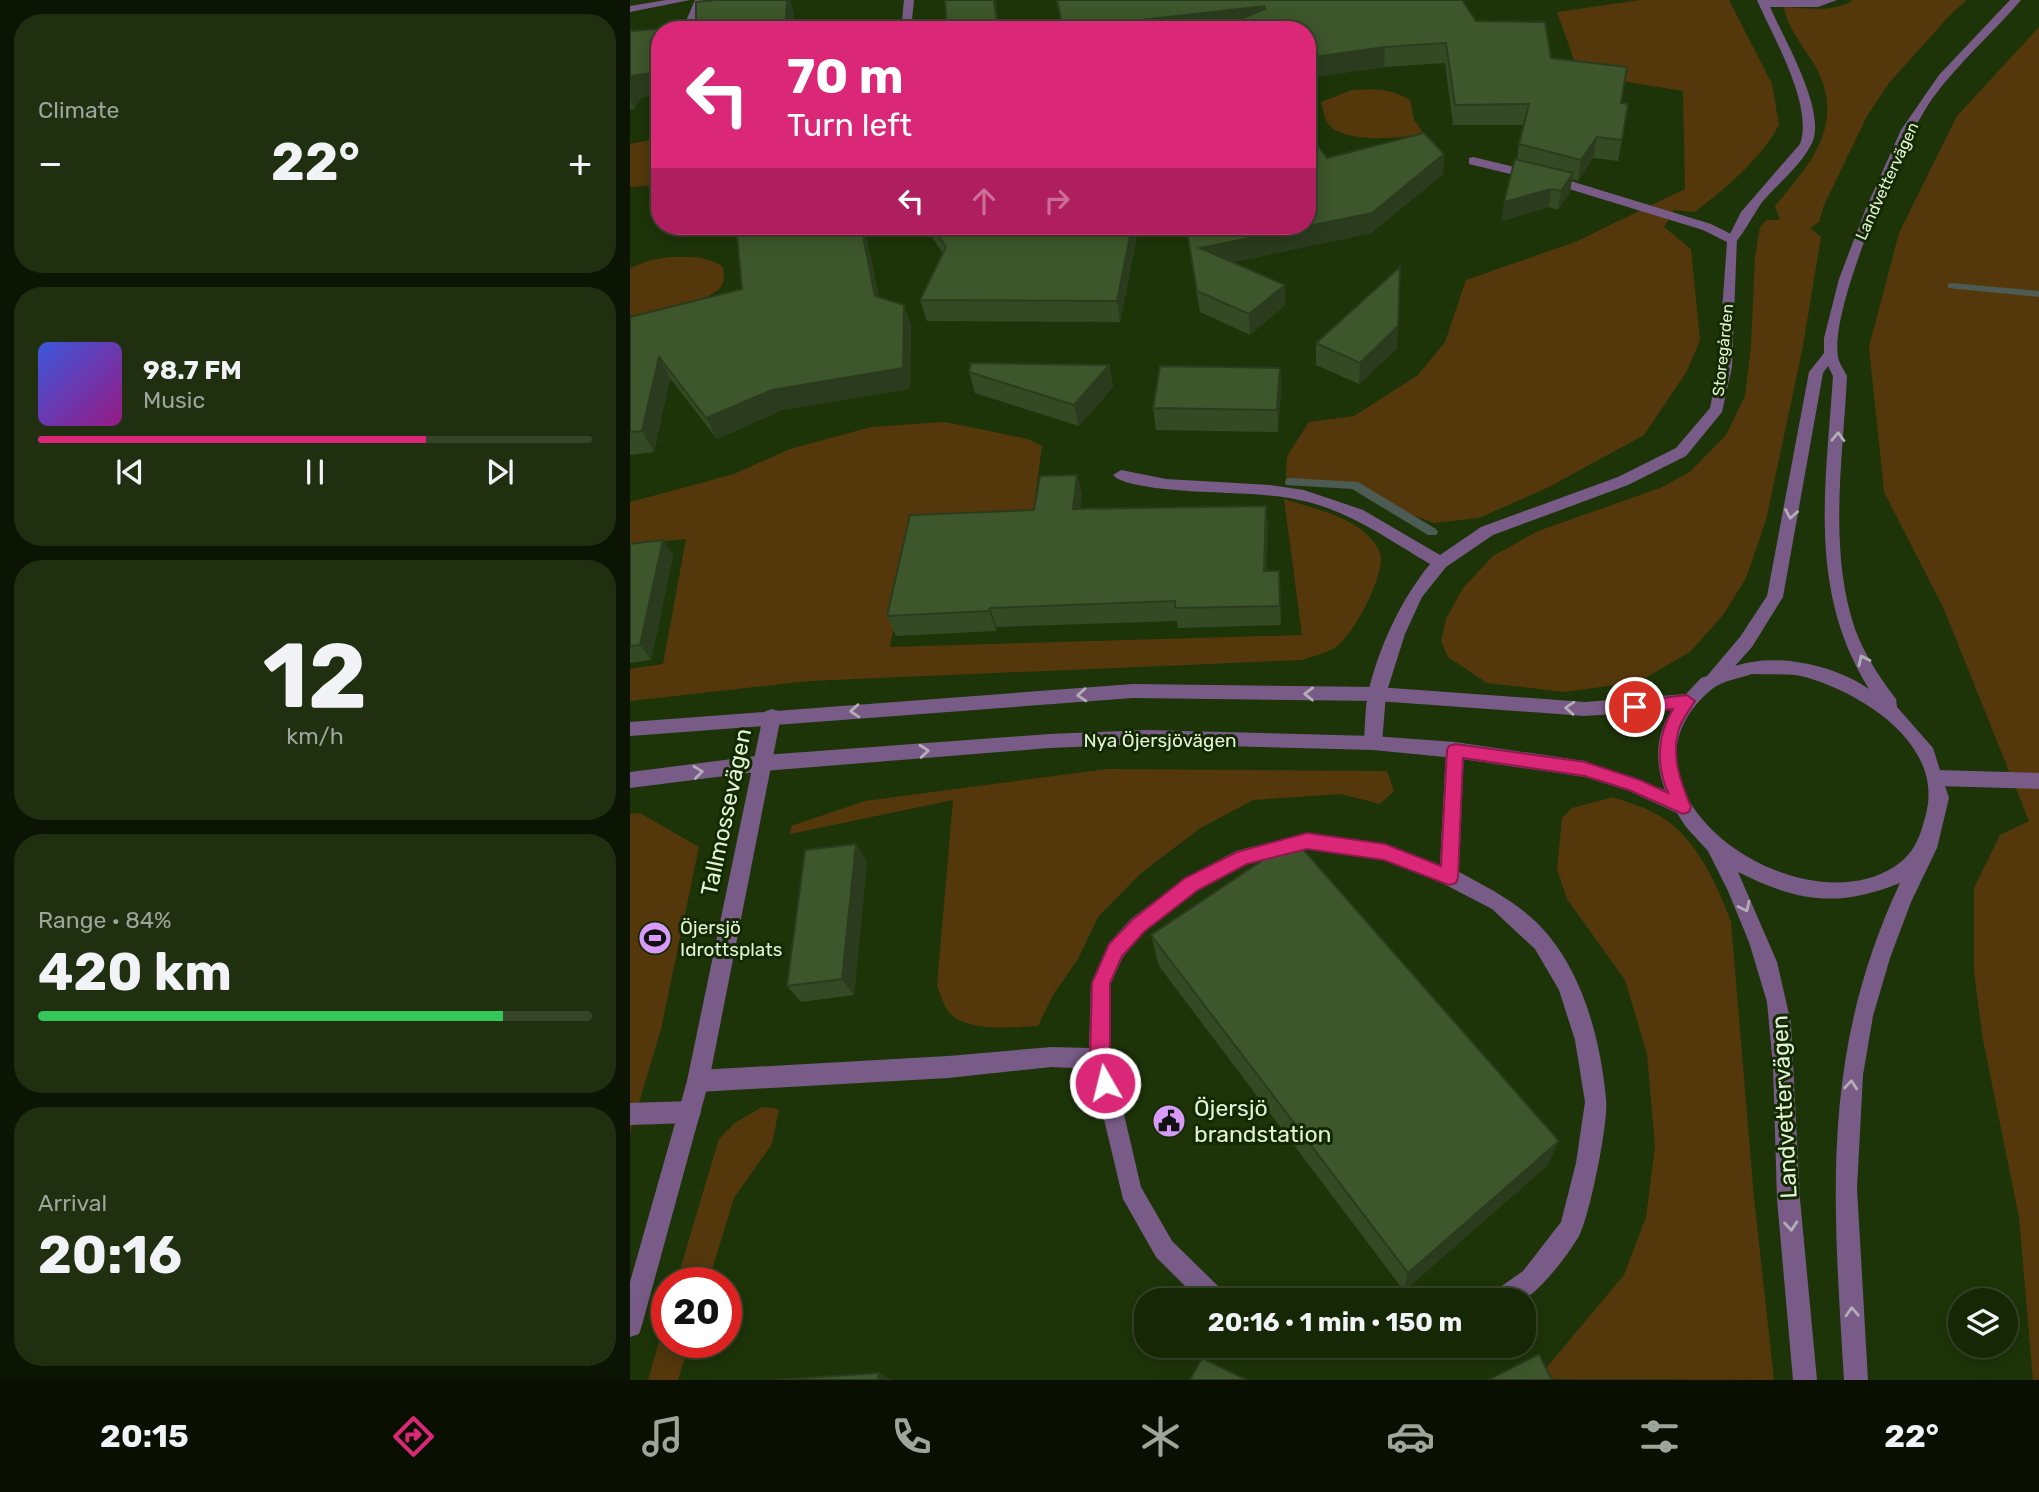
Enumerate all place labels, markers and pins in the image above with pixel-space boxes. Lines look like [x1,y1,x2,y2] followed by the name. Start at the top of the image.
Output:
[1605,677,1665,737] pin
[680,916,782,961] place label: Öjersjö Idrottsplats
[636,919,674,957] sports icon: Öjersjö Idrottsplats
[1194,1094,1332,1148] place label: Öjersjö brandstation
[1150,1102,1188,1140] public building icon: Öjersjö brandstation

